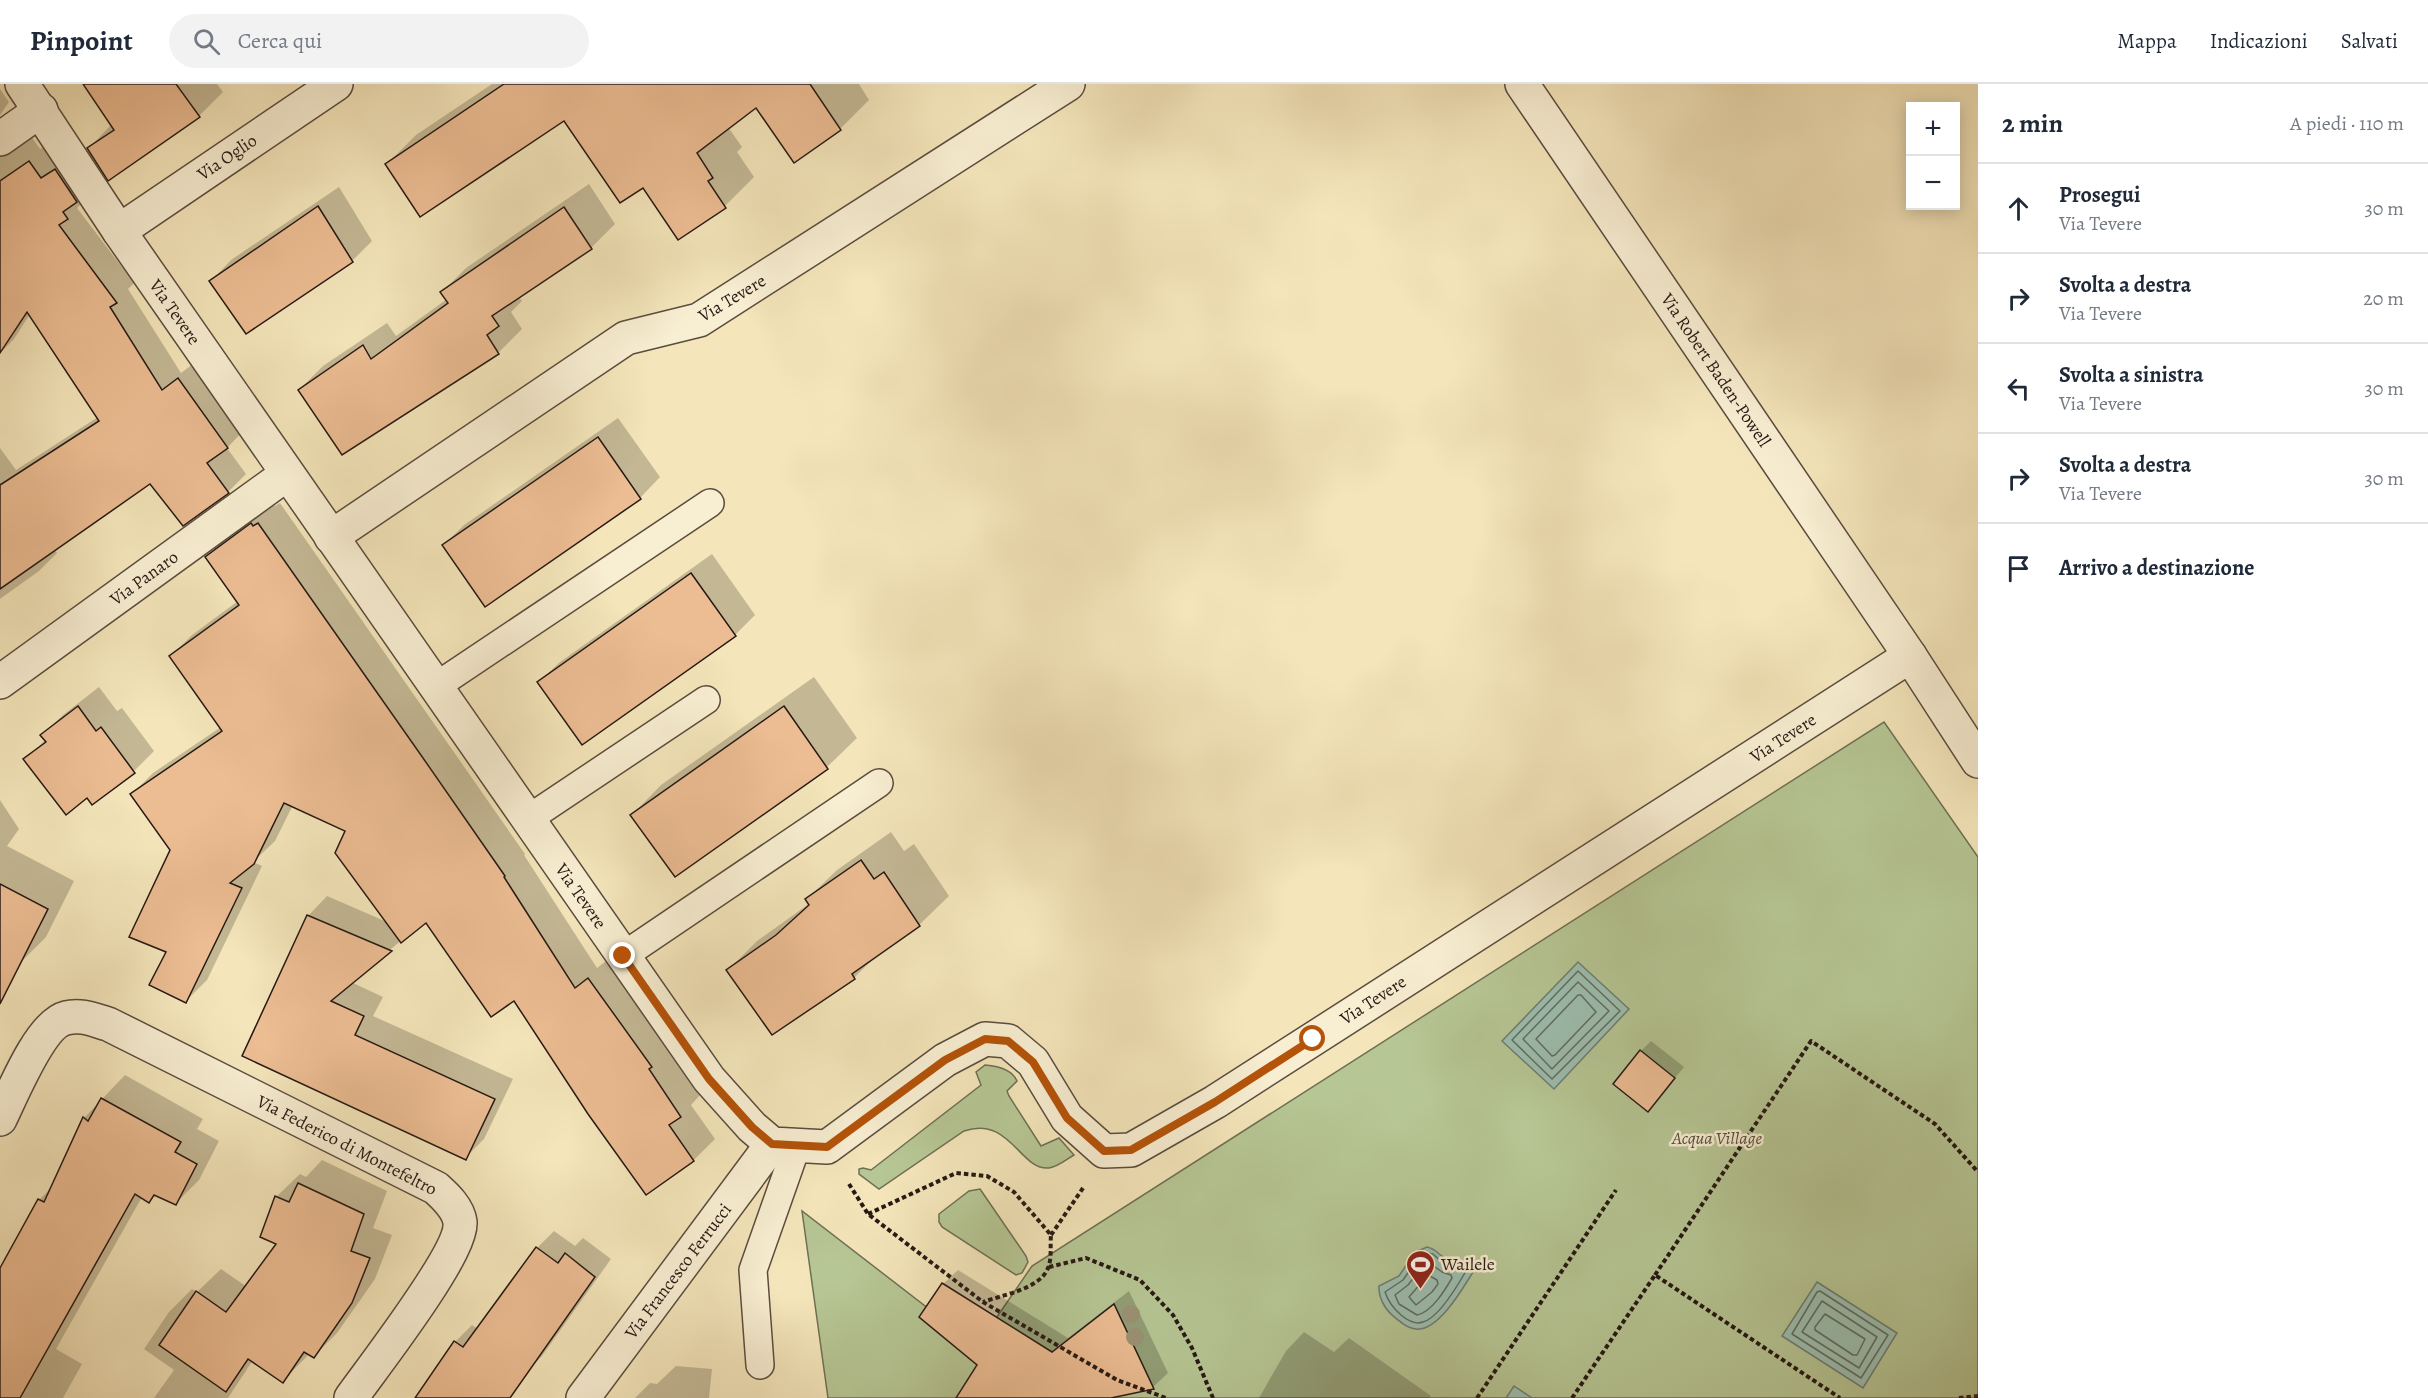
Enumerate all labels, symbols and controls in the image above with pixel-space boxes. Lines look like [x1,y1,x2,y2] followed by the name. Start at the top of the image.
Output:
[169,14,589,68] search box
[30,22,133,60] text: Pinpoint
[190,25,223,58] icon: search
[238,26,322,56] text: Cerca qui
[2117,27,2177,55] text: Mappa
[2210,27,2308,55] text: Indicazioni
[2341,27,2398,55] text: Salvati
[1906,102,1960,210] map controls
[1906,102,1960,156] button: +
[2002,106,2063,141] text: 2 min
[2290,110,2404,137] text: A piedi · 110 m
[192,128,262,186] street label: Via Oglio
[1906,156,1960,210] button: −
[2059,180,2140,210] text: Prosegui
[2002,192,2035,225] icon: ahead
[2364,195,2404,222] text: 30 m
[2059,210,2142,237] text: Via Tevere
[693,268,770,328] street label: Via Tevere
[2059,270,2191,300] text: Svolta a destra
[143,274,206,349] street label: Via Tevere
[2002,282,2035,315] icon: right
[2363,285,2404,312] text: 20 m
[1655,288,1777,452] street label: Via Robert Baden-Powell
[2059,300,2142,327] text: Via Tevere
[2059,360,2204,390] text: Svolta a sinistra
[2002,372,2035,405] icon: left
[2364,375,2404,402] text: 30 m
[2059,390,2142,417] text: Via Tevere
[2059,450,2191,480] text: Svolta a destra
[2002,462,2035,495] icon: right
[2364,465,2404,492] text: 30 m
[2059,480,2142,507] text: Via Tevere
[104,545,183,612] street label: Via Panaro
[2002,552,2035,585] icon: arrive
[2059,553,2254,583] text: Arrivo a destinazione
[1744,708,1821,769] street label: Via Tevere
[549,858,612,933] street label: Via Tevere
[609,942,635,968] route end
[1334,970,1411,1031] street label: Via Tevere
[1299,1025,1325,1051] route start
[252,1089,441,1201] street label: Via Federico di Montefeltro
[1671,1126,1763,1150] park label: Acqua Village
[619,1198,737,1344] street label: Via Francesco Ferrucci
[1404,1248,1436,1290] sports icon: Wailele
[1440,1252,1495,1276] place label: Wailele

